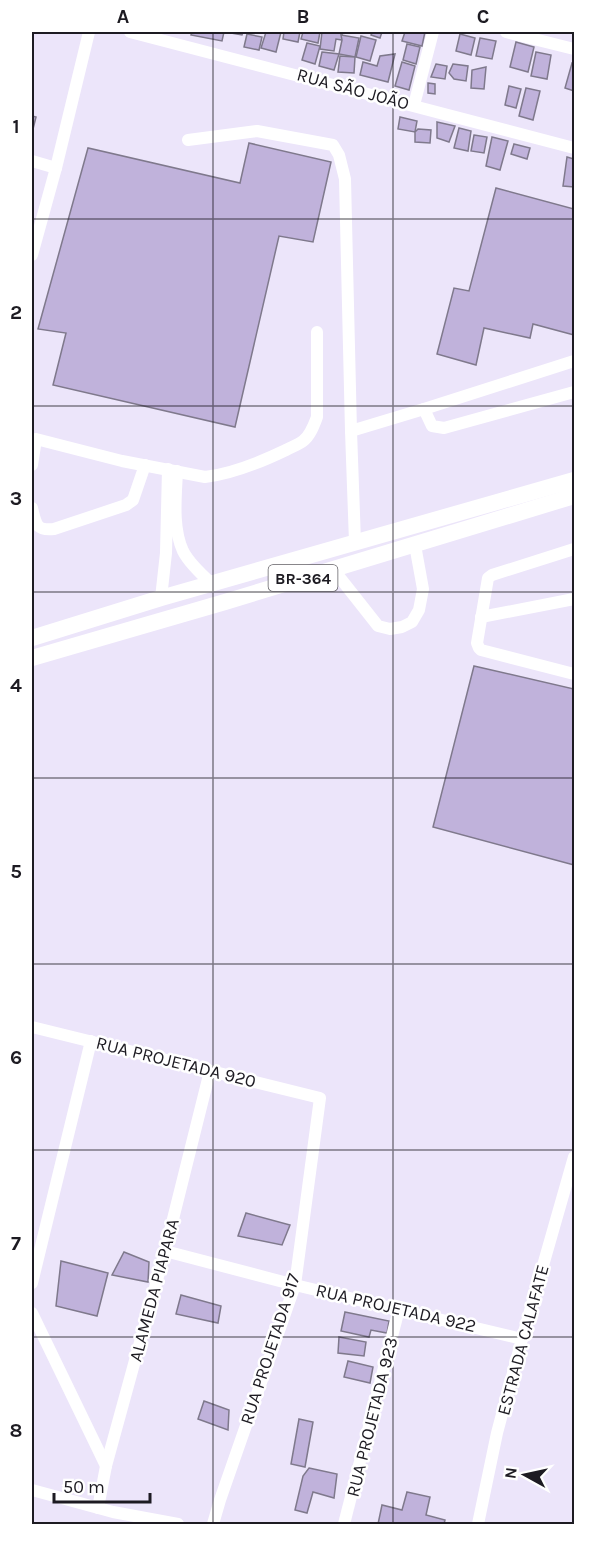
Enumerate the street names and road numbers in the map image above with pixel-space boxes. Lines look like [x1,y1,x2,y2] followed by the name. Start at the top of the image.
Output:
[294,63,412,115] street label: RUA SÃO JOÃO
[268,565,338,591] road number: BR-364
[94,1031,258,1093] street label: RUA PROJETADA 920
[124,1216,184,1364] street label: ALAMEDA PIAPARA
[492,1262,554,1418] street label: ESTRADA CALAFATE
[235,1270,305,1427] street label: RUA PROJETADA 917
[314,1279,478,1337] street label: RUA PROJETADA 922
[341,1335,403,1499] street label: RUA PROJETADA 923

